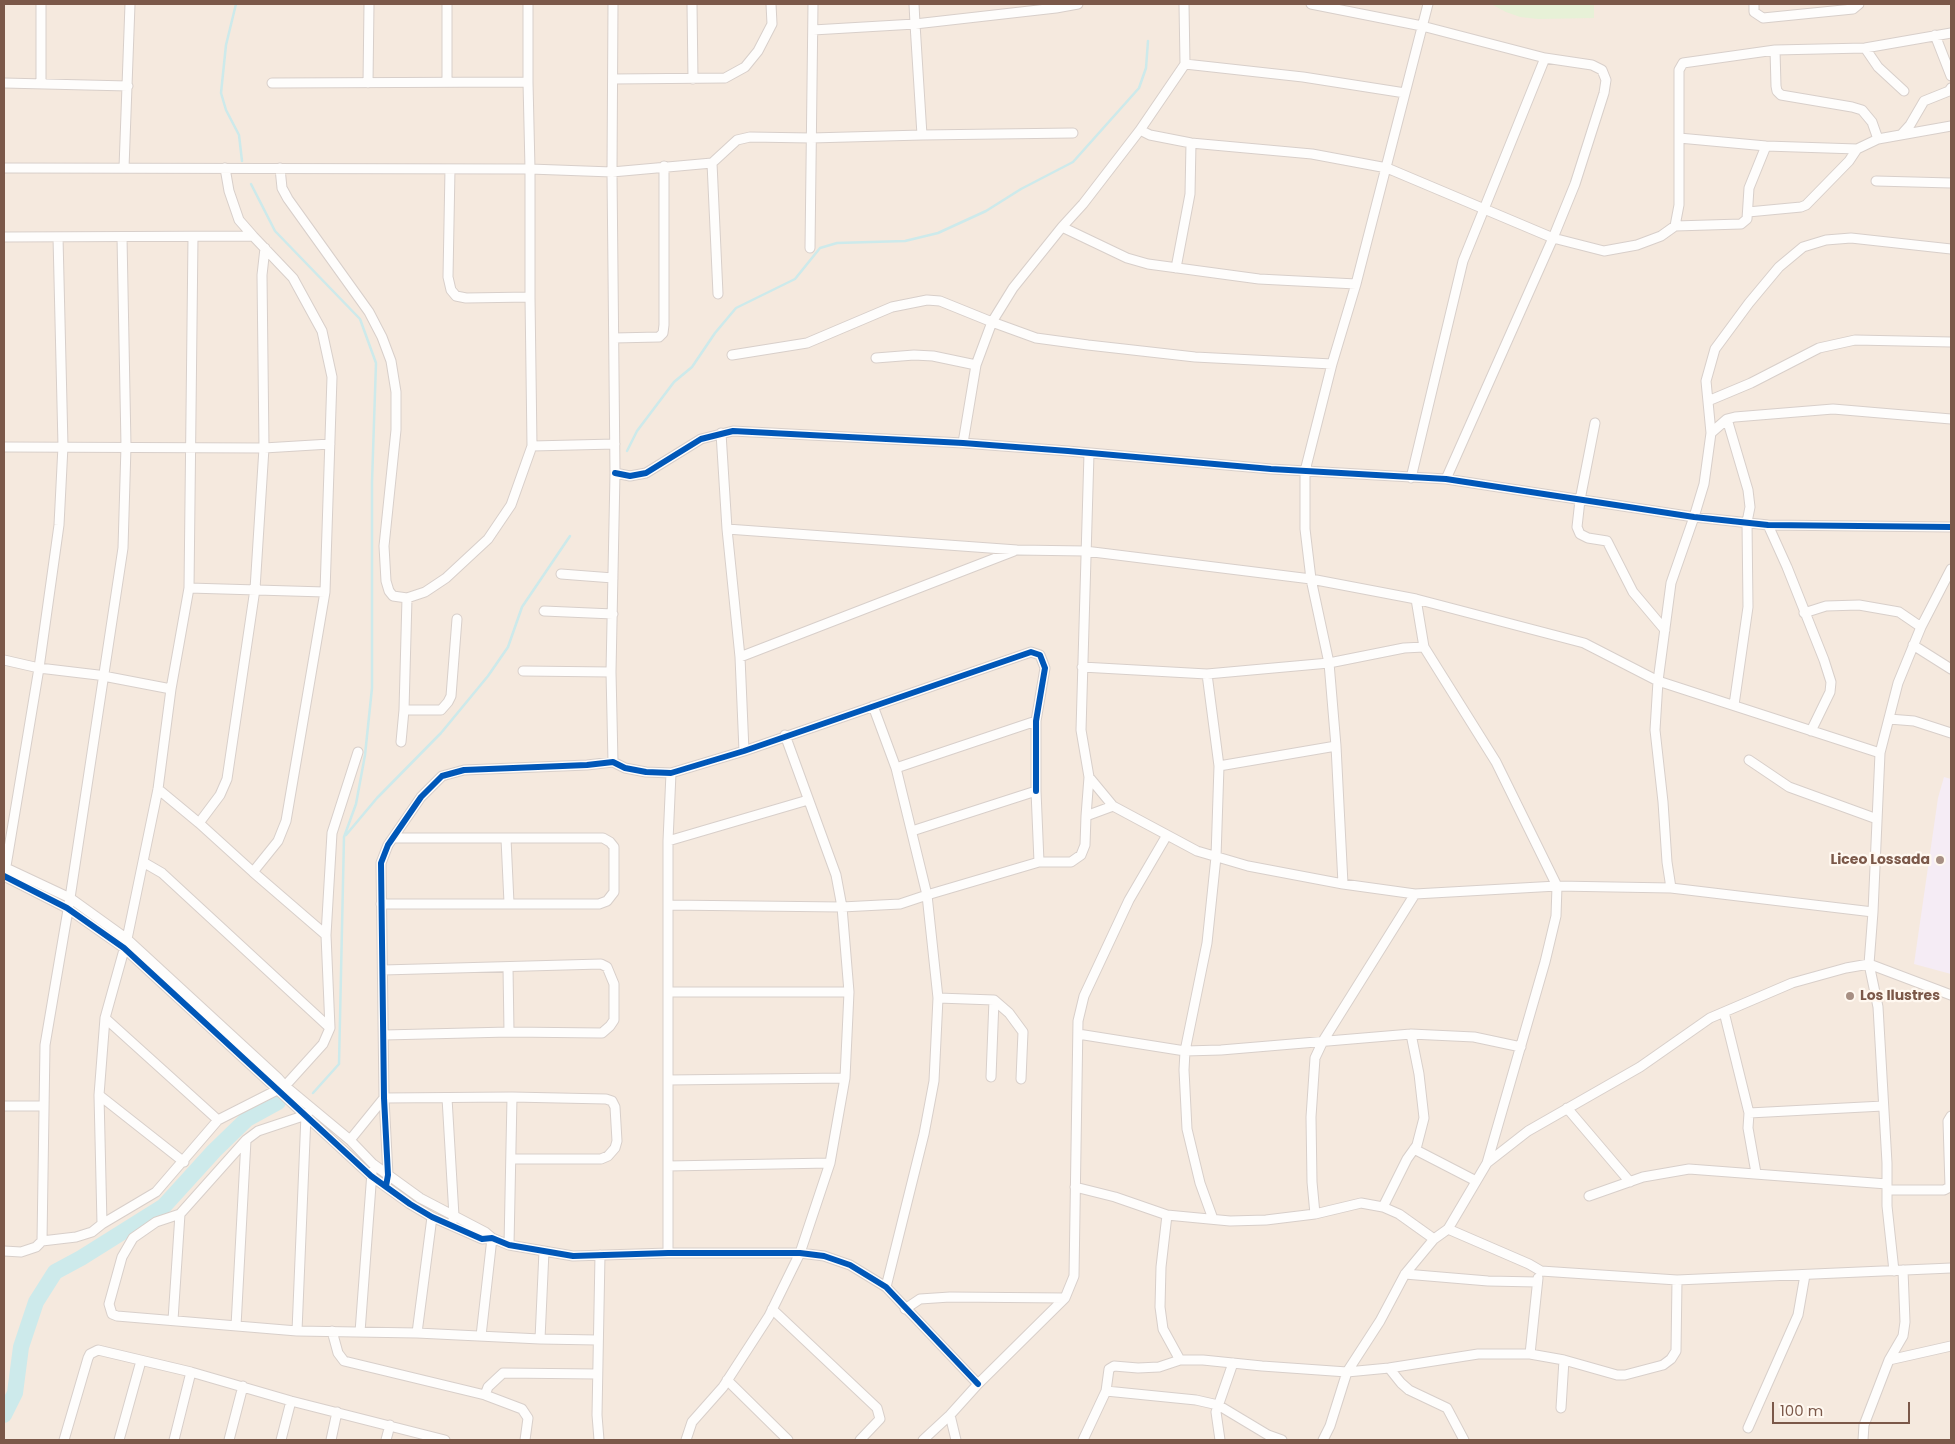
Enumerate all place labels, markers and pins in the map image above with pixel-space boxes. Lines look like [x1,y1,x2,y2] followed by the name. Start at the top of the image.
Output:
[1830,852,1930,868] place label: Liceo Lossada
[1934,854,1946,866] marker: Liceo Lossada
[1860,988,1940,1004] place label: Los Ilustres
[1844,990,1856,1002] marker: Los Ilustres

